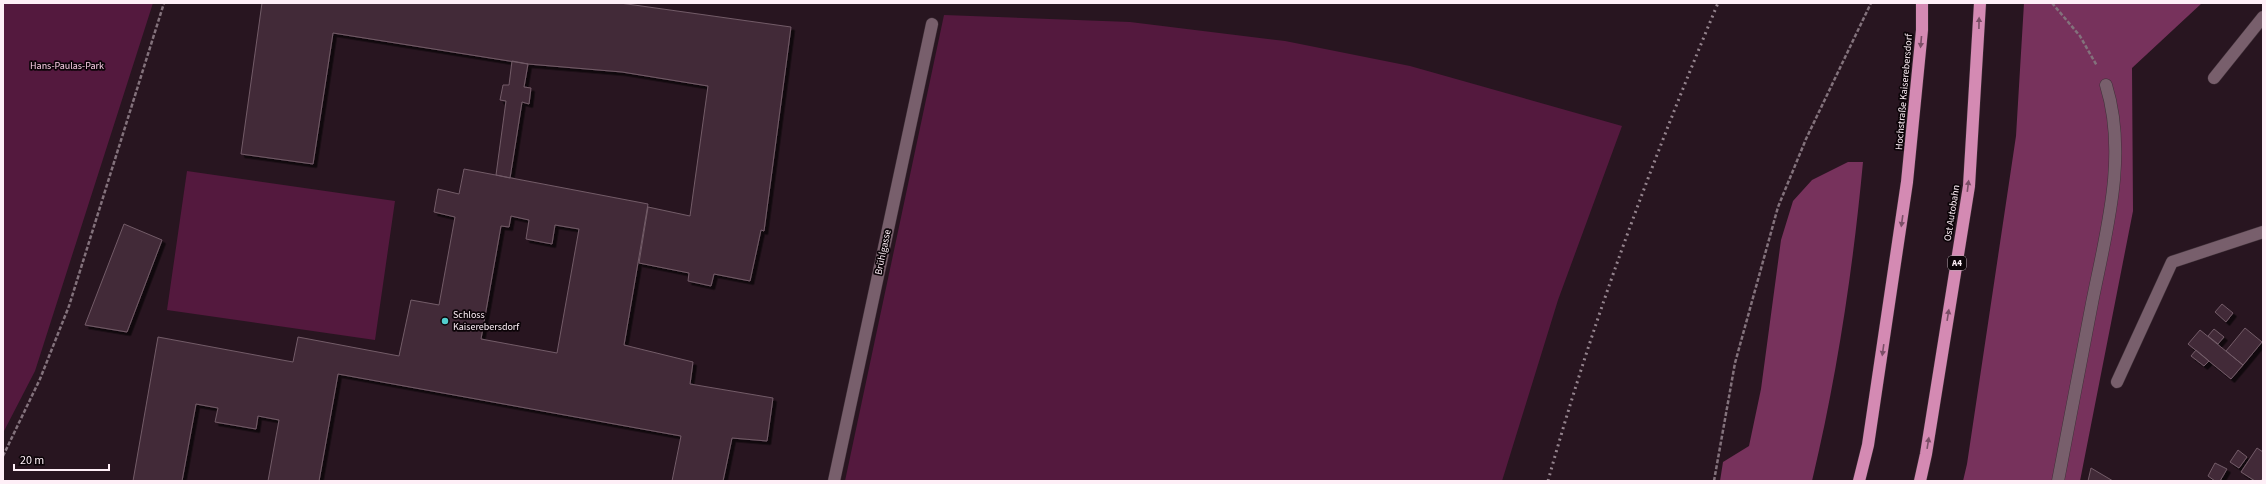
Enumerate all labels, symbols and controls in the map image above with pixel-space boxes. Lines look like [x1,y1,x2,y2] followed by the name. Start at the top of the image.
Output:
[1976,17,1983,29] one-way arrow
[1892,32,1916,151] street label: Hochstraße Kaiserebersdorf
[1917,36,1924,48] one-way arrow
[30,59,104,73] park label: Hans-Paulas-Park
[1965,180,1972,192] one-way arrow
[1941,184,1963,242] street label: Ost Autobahn
[1899,215,1905,227] one-way arrow
[871,228,895,276] street label: Brühlgasse
[1948,256,1966,270] road number: A4
[453,308,520,334] place label: Schloss Kaiserebersdorf
[1945,308,1951,321] one-way arrow
[440,316,450,326] marker: Schloss Kaiserebersdorf
[1879,343,1885,356] one-way arrow
[1925,437,1931,449] one-way arrow
[14,446,109,472] scale bar
[20,452,44,469] text: 20 m

